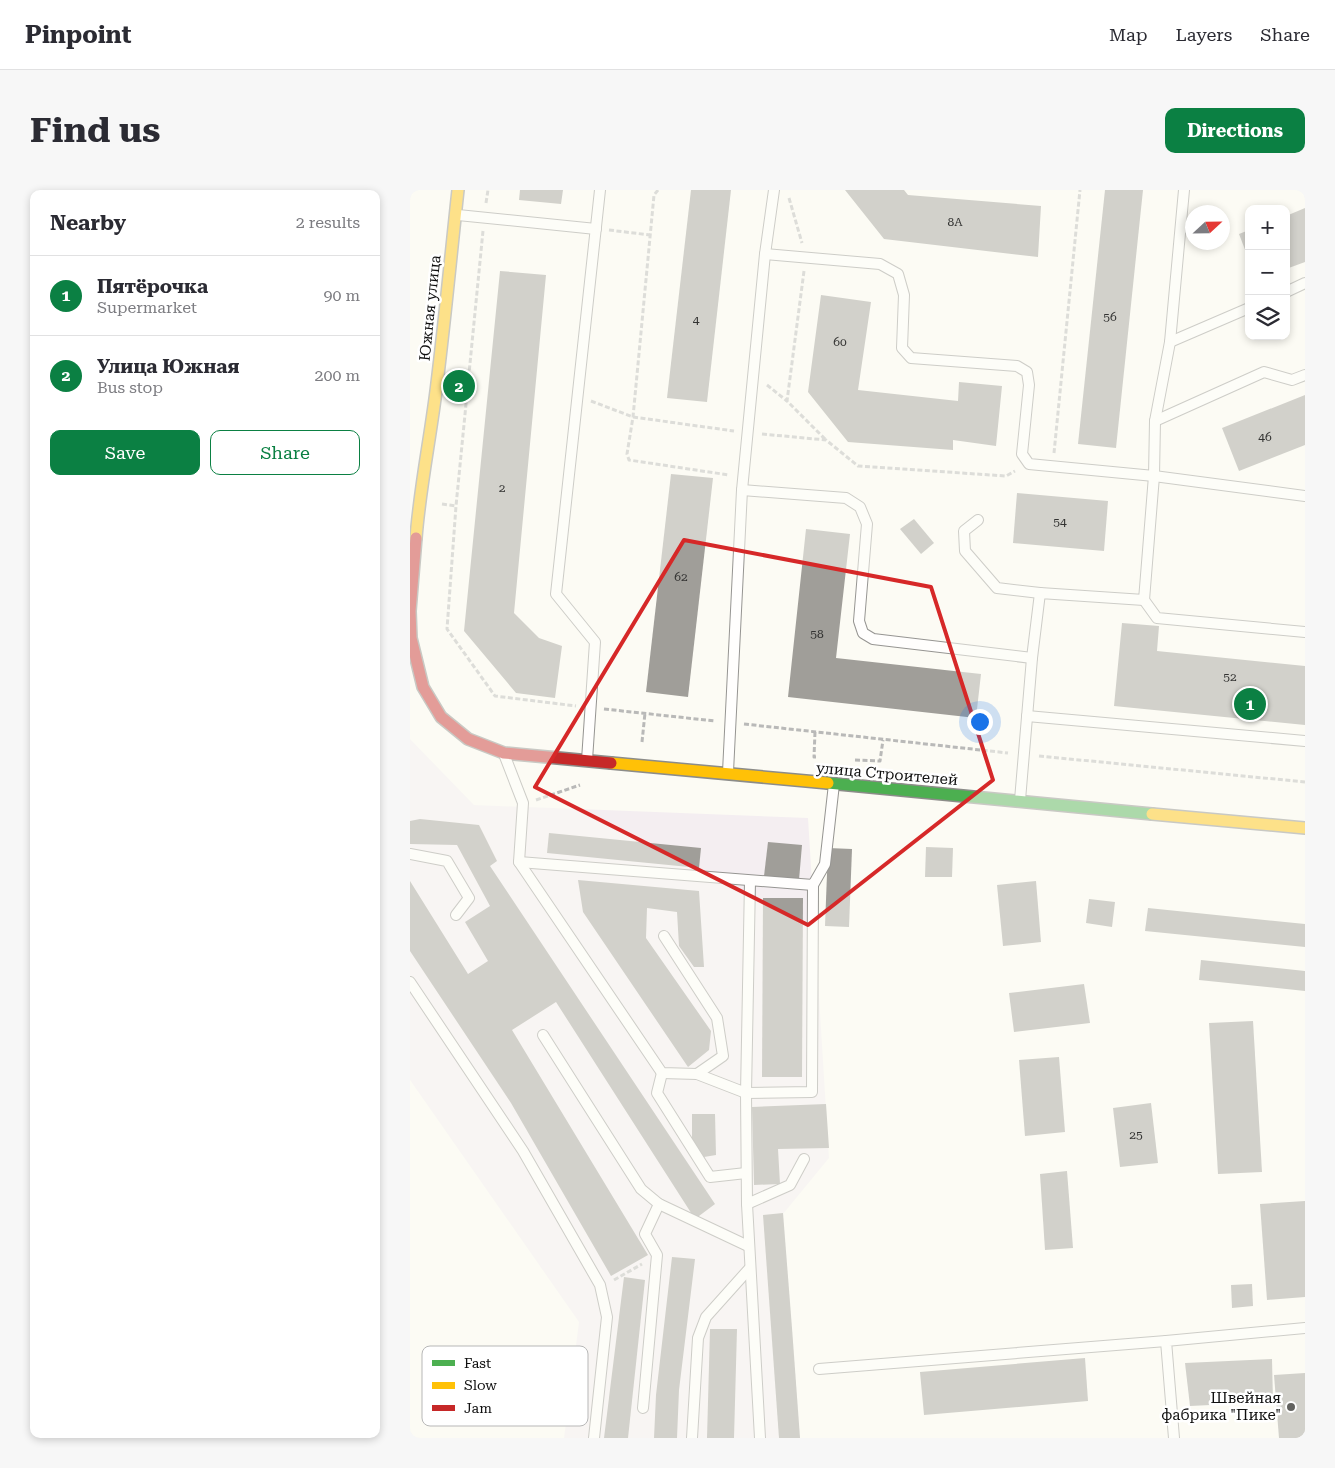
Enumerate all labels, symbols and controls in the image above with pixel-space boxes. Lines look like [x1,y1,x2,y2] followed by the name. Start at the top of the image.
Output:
[25,21,131,49] text: Pinpoint
[1109,24,1148,45] text: Map
[1176,24,1232,45] text: Layers
[1260,24,1310,45] text: Share
[1165,108,1305,153] button: Directions
[30,110,160,151] text: Find us
[1185,205,1230,250] north arrow
[1245,205,1290,340] map controls
[1245,205,1290,250] button: +
[50,211,126,235] text: Nearby
[296,213,360,232] text: 2 results
[947,215,963,229] house number: 8А
[1245,250,1290,295] button: −
[415,254,445,362] street label: Южная улица
[97,275,208,298] text: Пятёрочка
[62,286,70,305] text: 1
[323,286,360,305] text: 90 m
[1245,295,1290,340] button: layers
[97,298,197,317] text: Supermarket
[1103,310,1117,324] house number: 56
[693,313,700,327] house number: 4
[833,335,847,349] house number: 60
[97,355,239,378] text: Улица Южная
[62,366,70,385] text: 2
[314,366,360,385] text: 200 m
[443,367,475,405] pin: 2
[97,378,163,397] text: Bus stop
[50,430,200,475] button: Save
[210,430,360,475] button: Share
[1258,430,1272,444] house number: 46
[499,481,506,495] house number: 2
[1053,515,1067,529] house number: 54
[674,570,688,584] house number: 62
[810,627,824,641] house number: 58
[1223,670,1237,684] house number: 52
[1234,685,1266,723] pin: 1
[967,709,993,735] your location
[815,759,959,789] street label: улица Строителей
[1129,1128,1143,1142] house number: 25
[422,1346,588,1426] legend
[464,1355,491,1371] text: Fast
[464,1377,497,1393] text: Slow
[1161,1389,1281,1424] place label: Швейная фабрика "Пике"
[464,1400,492,1416] text: Jam
[1285,1401,1297,1413] marker: Швейная фабрика "Пике"

